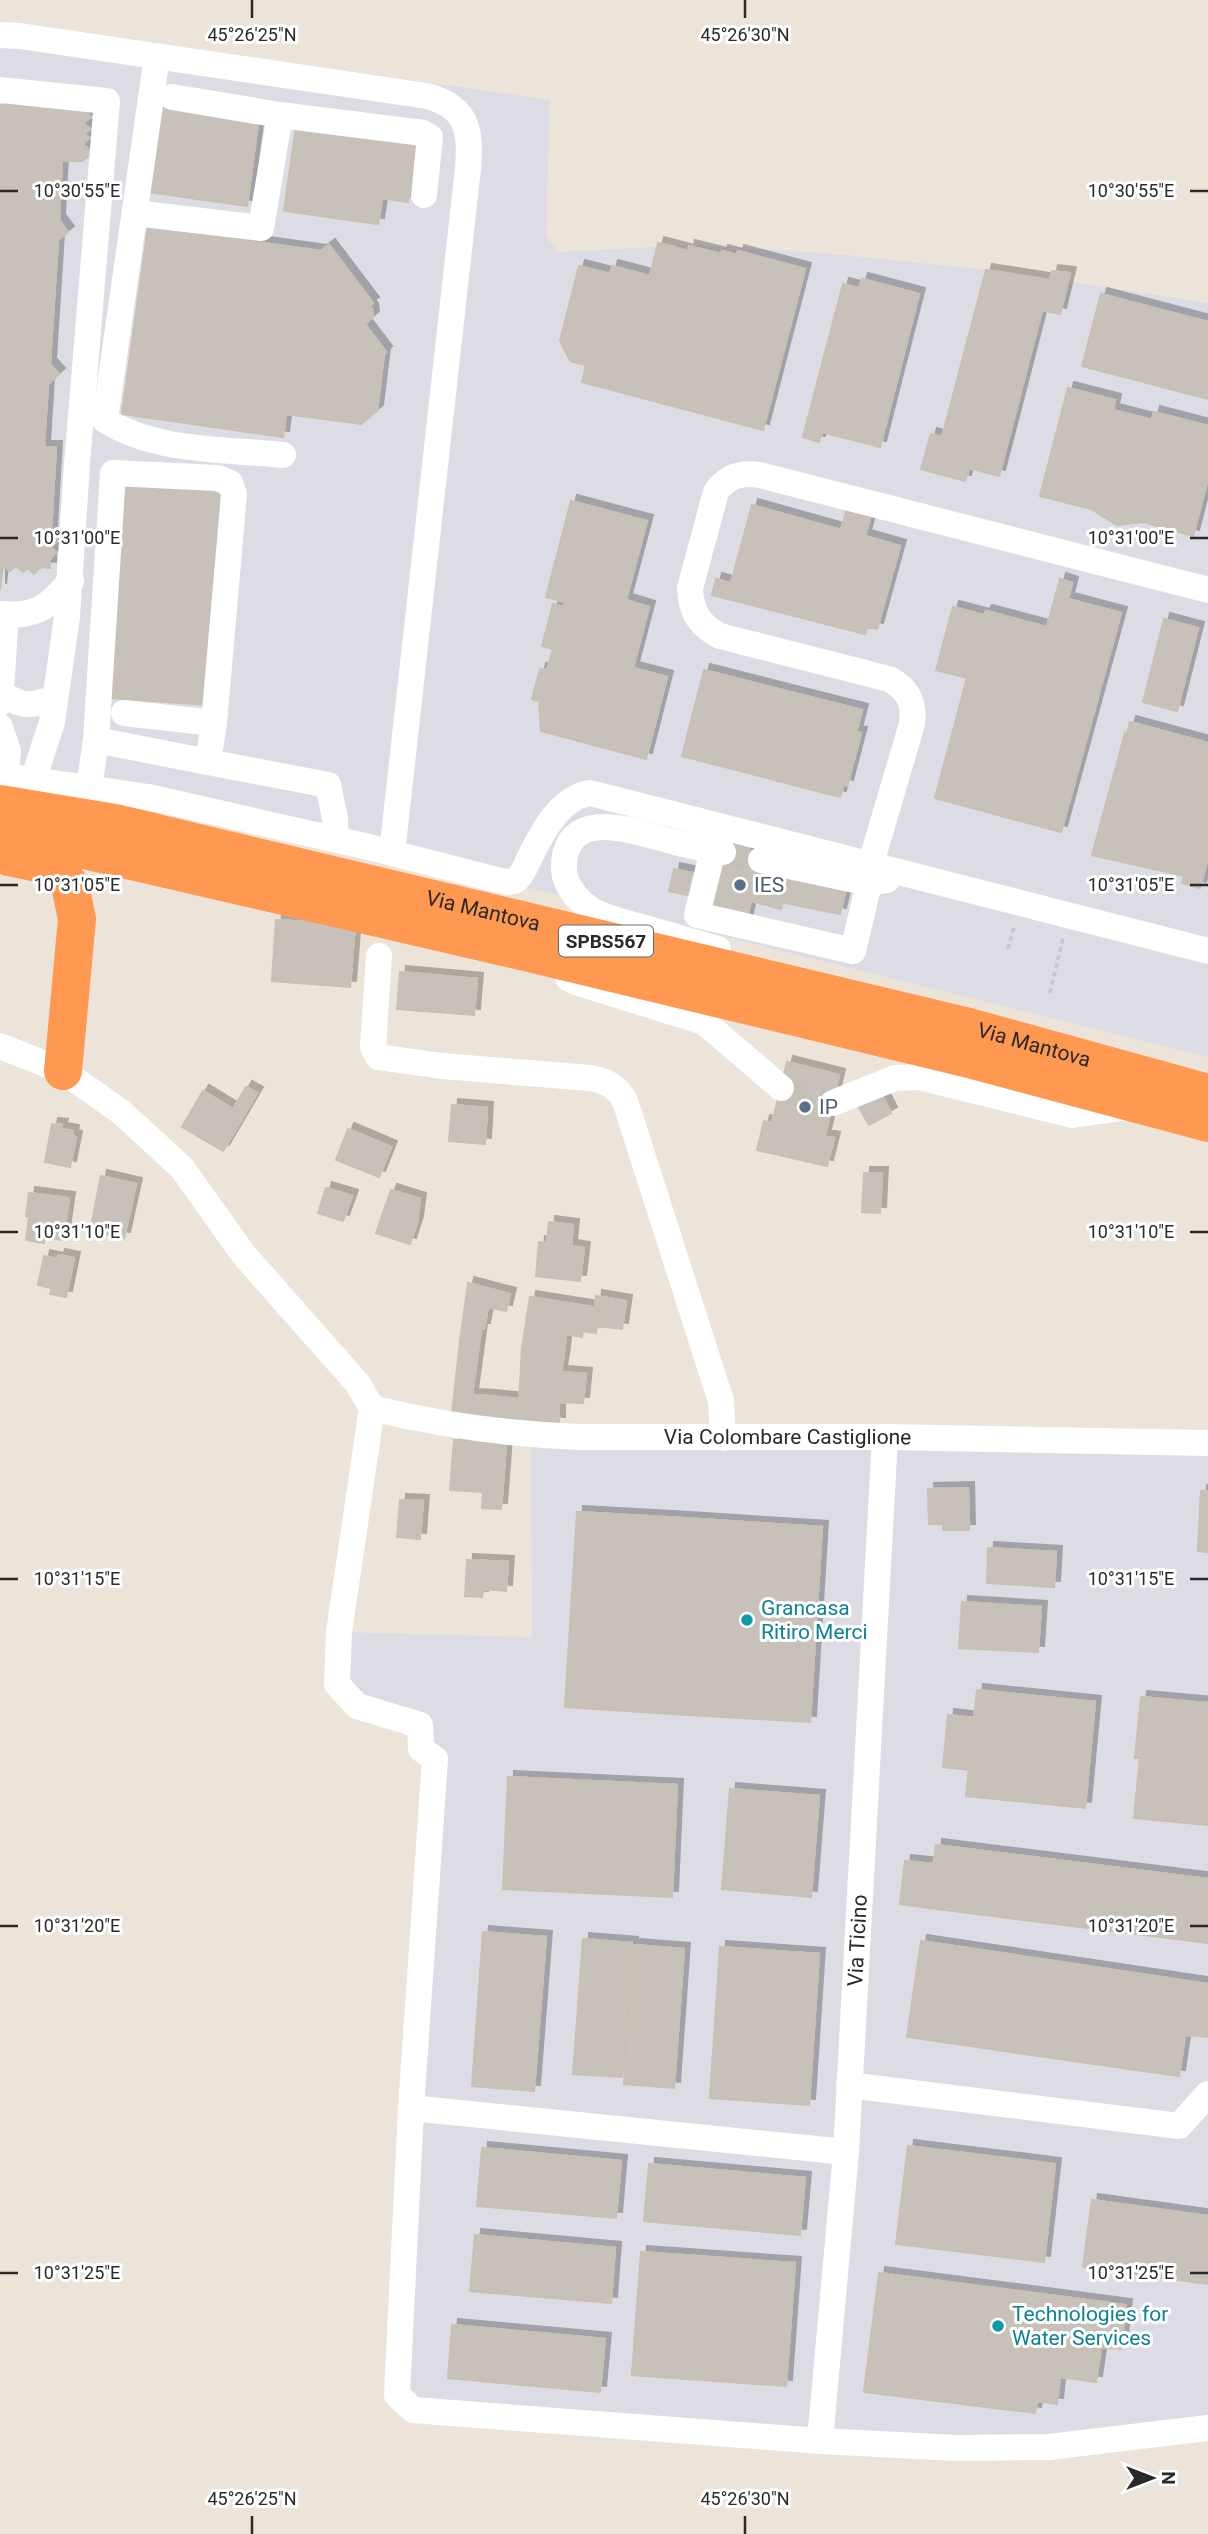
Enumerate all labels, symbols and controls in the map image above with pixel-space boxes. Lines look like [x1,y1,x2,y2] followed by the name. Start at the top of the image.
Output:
[207,24,297,45] text: 45°26'25"N
[700,24,790,45] text: 45°26'30"N
[34,180,120,201] text: 10°30'55"E
[1088,180,1174,201] text: 10°30'55"E
[34,527,120,548] text: 10°31'00"E
[1088,527,1174,548] text: 10°31'00"E
[754,873,784,897] place label: IES
[34,874,120,895] text: 10°31'05"E
[1088,874,1174,895] text: 10°31'05"E
[732,877,748,893] marker: IES
[424,886,543,936] street label: Via Mantova
[559,925,653,956] road number: SPBS567
[975,1018,1093,1072] street label: Via Mantova
[819,1095,838,1119] place label: IP
[797,1099,813,1115] marker: IP
[34,1221,120,1242] text: 10°31'10"E
[1088,1221,1174,1242] text: 10°31'10"E
[664,1425,912,1449] street label: Via Colombare Castiglione
[34,1568,120,1589] text: 10°31'15"E
[1088,1568,1174,1589] text: 10°31'15"E
[761,1596,868,1644] place label: Grancasa Ritiro Merci
[739,1612,755,1628] marker: Grancasa Ritiro Merci
[843,1894,872,1987] street label: Via Ticino
[34,1915,120,1936] text: 10°31'20"E
[1088,1915,1174,1936] text: 10°31'20"E
[34,2262,120,2283] text: 10°31'25"E
[1088,2262,1174,2283] text: 10°31'25"E
[1012,2302,1168,2350] place label: Technologies for Water Services
[990,2318,1006,2334] marker: Technologies for Water Services
[1117,2443,1187,2513] north arrow
[1157,2471,1180,2485] text: N
[207,2488,297,2509] text: 45°26'25"N
[700,2488,790,2509] text: 45°26'30"N

